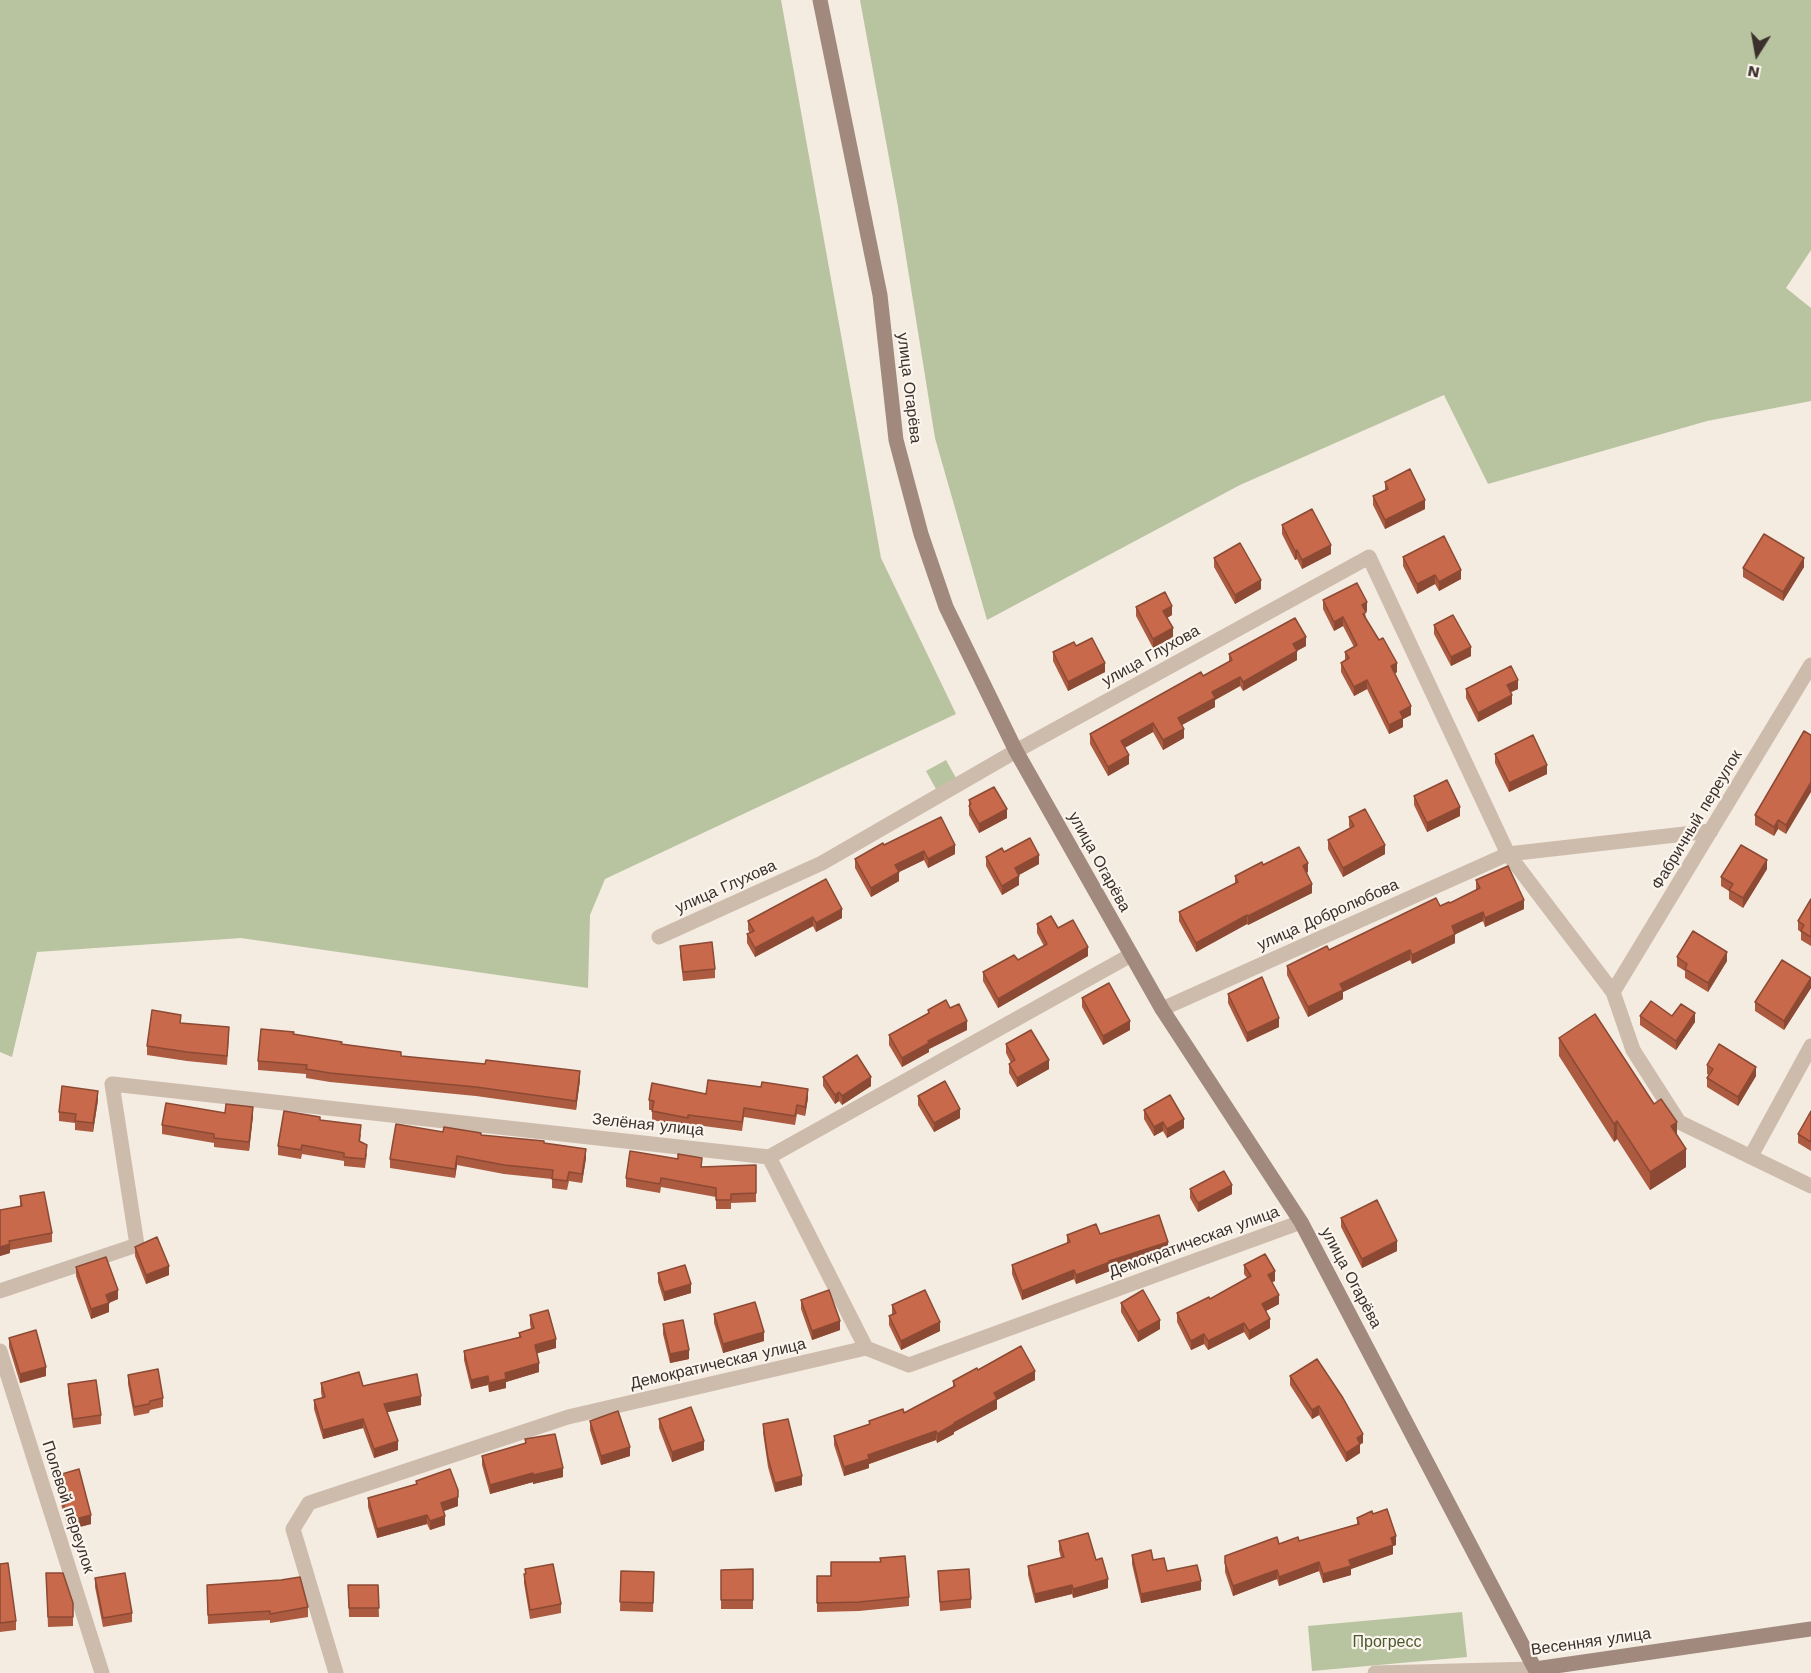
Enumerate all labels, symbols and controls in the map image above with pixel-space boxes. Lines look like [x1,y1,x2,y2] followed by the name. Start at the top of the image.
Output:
[1727,24,1787,84] north arrow
[1746,62,1761,83] text: N
[893,332,925,444] street label: улица Огарёва
[1099,621,1203,691] street label: улица Глухова
[1648,747,1746,893] street label: Фабричный переулок
[1064,809,1134,915] street label: улица Огарёва
[673,856,779,918] street label: улица Глухова
[1254,875,1402,955] street label: улица Добролюбова
[591,1110,705,1140] street label: Зелёная улица
[1106,1202,1282,1282] street label: Демократическая улица
[1316,1224,1386,1332] street label: улица Огарёва
[628,1334,808,1394] street label: Демократическая улица
[38,1438,98,1576] street label: Полевой переулок
[1530,1624,1652,1660] street label: Весенняя улица
[1353,1632,1421,1652] park label: Прогресс

